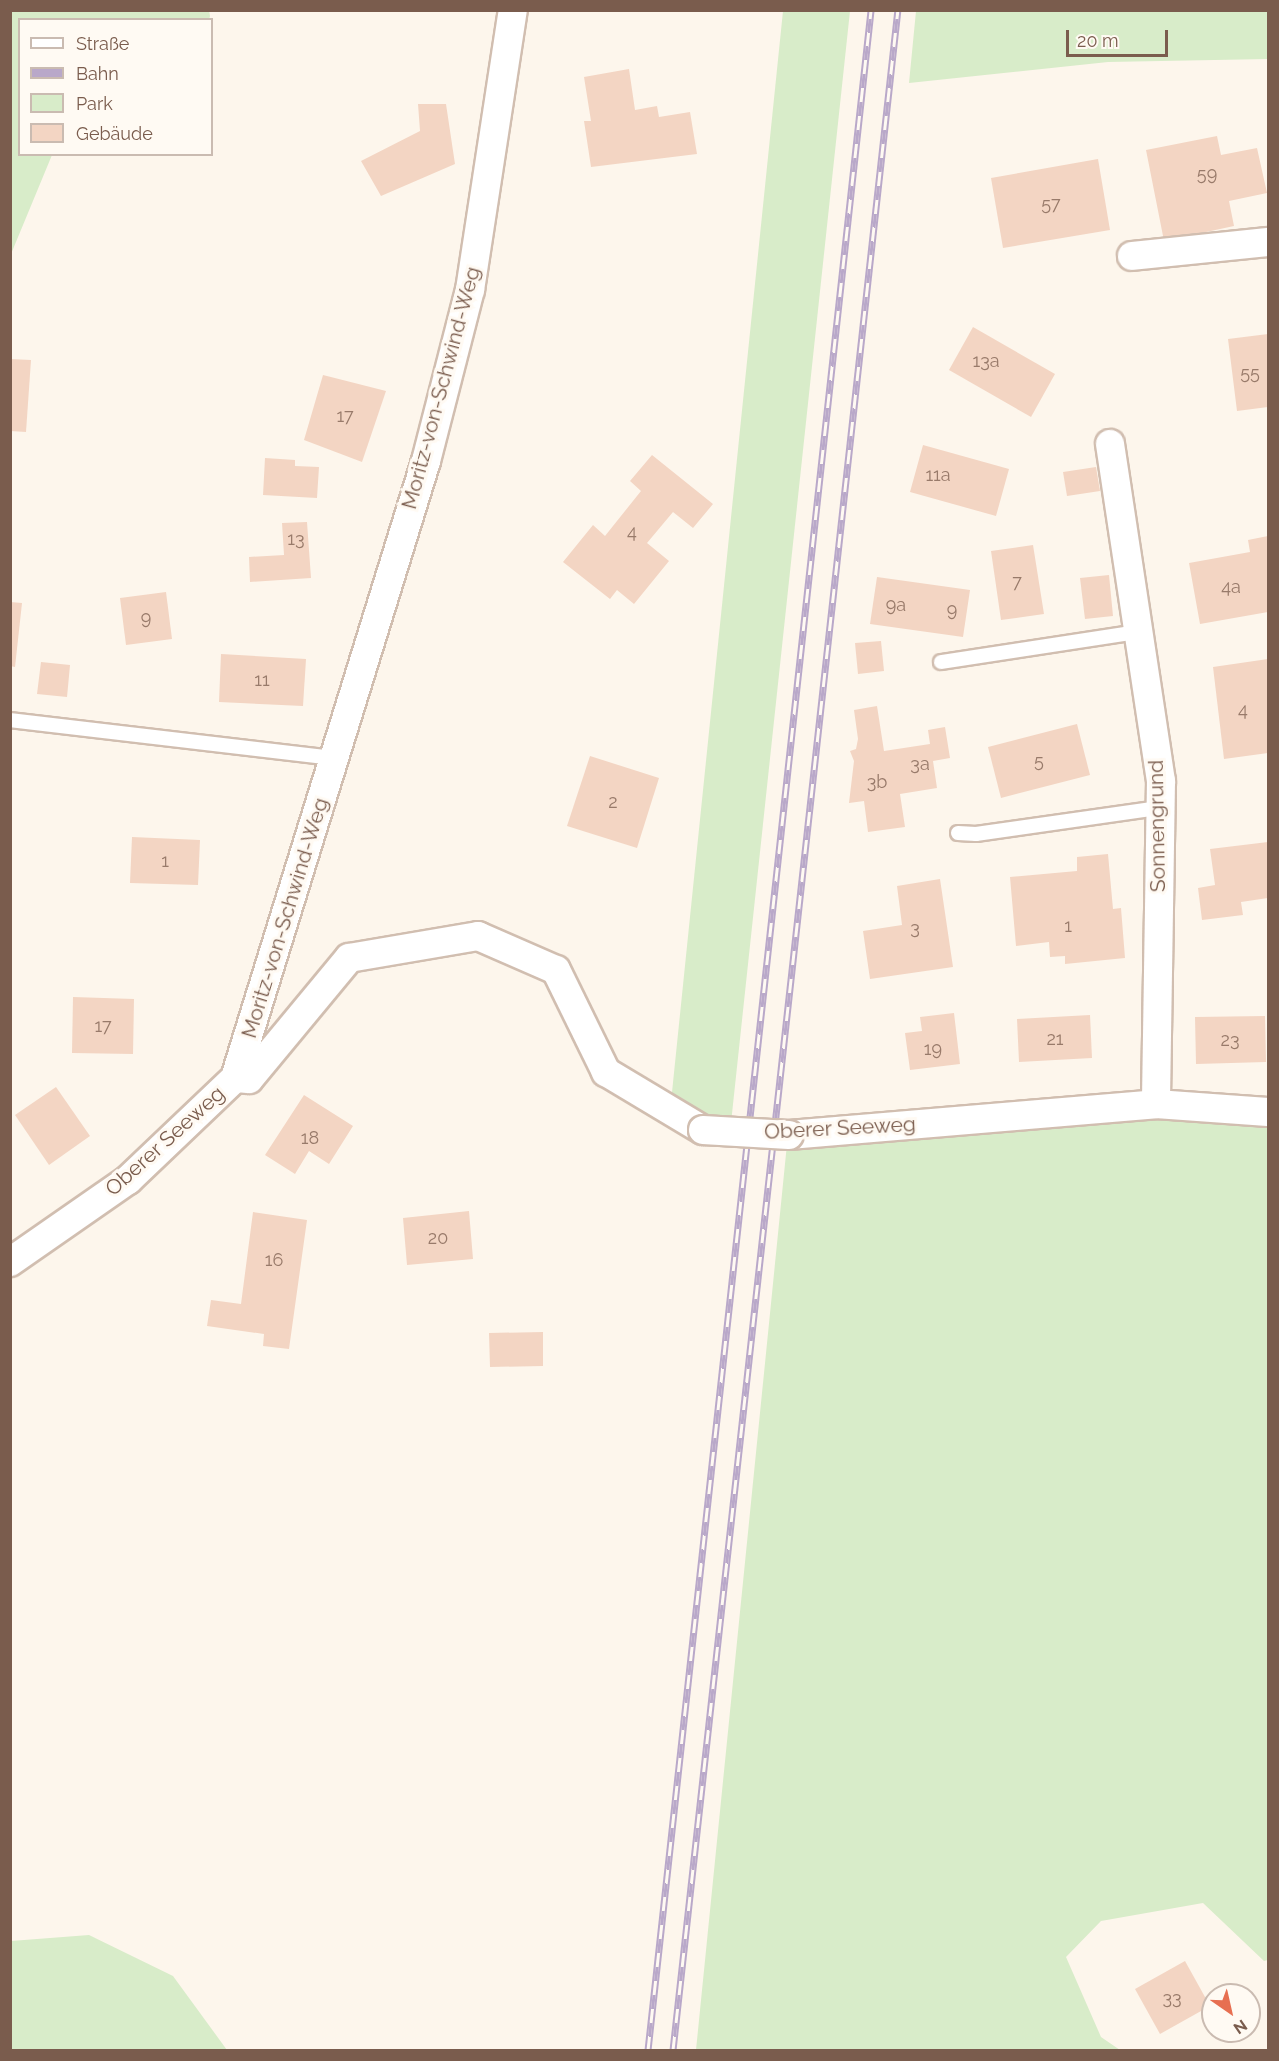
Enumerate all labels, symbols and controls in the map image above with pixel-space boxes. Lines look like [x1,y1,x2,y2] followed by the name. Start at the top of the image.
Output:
[18,18,213,156] legend
[1069,18,1171,56] scale bar
[1077,30,1119,51] text: 20 m
[76,33,129,54] text: Straße
[76,63,119,84] text: Bahn
[76,93,113,114] text: Park
[76,123,153,144] text: Gebäude
[1197,163,1217,185] house number: 59
[1041,193,1061,215] house number: 57
[396,264,486,512] street label: Moritz-von-Schwind-Weg
[972,350,1000,372] house number: 13a
[1240,362,1260,384] house number: 55
[336,405,354,427] house number: 17
[925,464,951,486] house number: 11a
[627,521,637,543] house number: 4
[287,528,305,550] house number: 13
[1012,571,1022,593] house number: 7
[1221,576,1241,598] house number: 4a
[886,594,906,616] house number: 9a
[947,599,957,621] house number: 9
[141,607,151,629] house number: 9
[254,669,270,691] house number: 11
[1238,699,1248,721] house number: 4
[1034,750,1044,772] house number: 5
[910,753,930,775] house number: 3a
[1143,760,1171,892] street label: Sonnengrund
[867,771,887,793] house number: 3b
[608,791,618,813] house number: 2
[236,795,334,1041] street label: Moritz-von-Schwind-Weg
[161,850,169,872] house number: 1
[1064,915,1072,937] house number: 1
[910,917,920,939] house number: 3
[94,1015,112,1037] house number: 17
[1046,1028,1064,1050] house number: 21
[1221,1029,1239,1051] house number: 23
[924,1038,942,1060] house number: 19
[100,1081,230,1201] street label: Oberer Seeweg
[763,1111,917,1145] street label: Oberer Seeweg
[301,1127,319,1149] house number: 18
[428,1227,448,1249] house number: 20
[265,1249,283,1271] house number: 16
[1201,1983,1261,2043] north arrow
[1162,1987,1182,2009] house number: 33
[1230,2015,1251,2038] text: N

